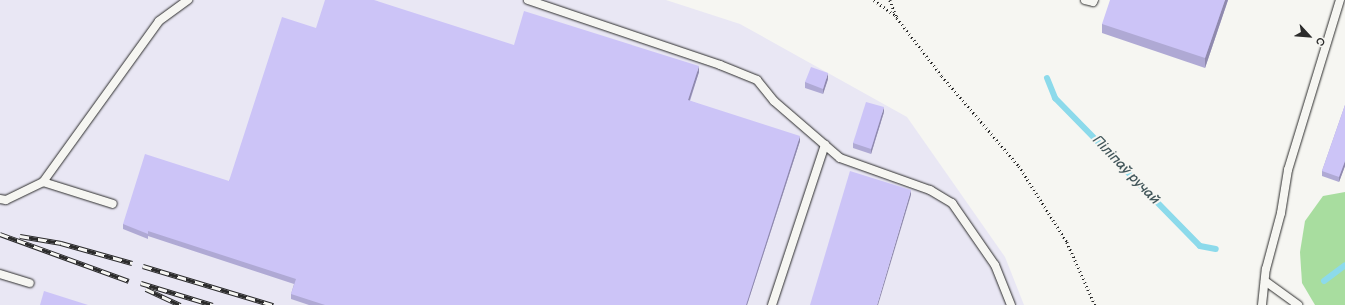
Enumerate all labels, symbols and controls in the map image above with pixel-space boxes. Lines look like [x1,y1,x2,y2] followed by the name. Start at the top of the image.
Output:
[1289,16,1329,56] north arrow
[1313,35,1328,48] text: С
[1089,132,1163,208] water label: Піліпаў ручай

